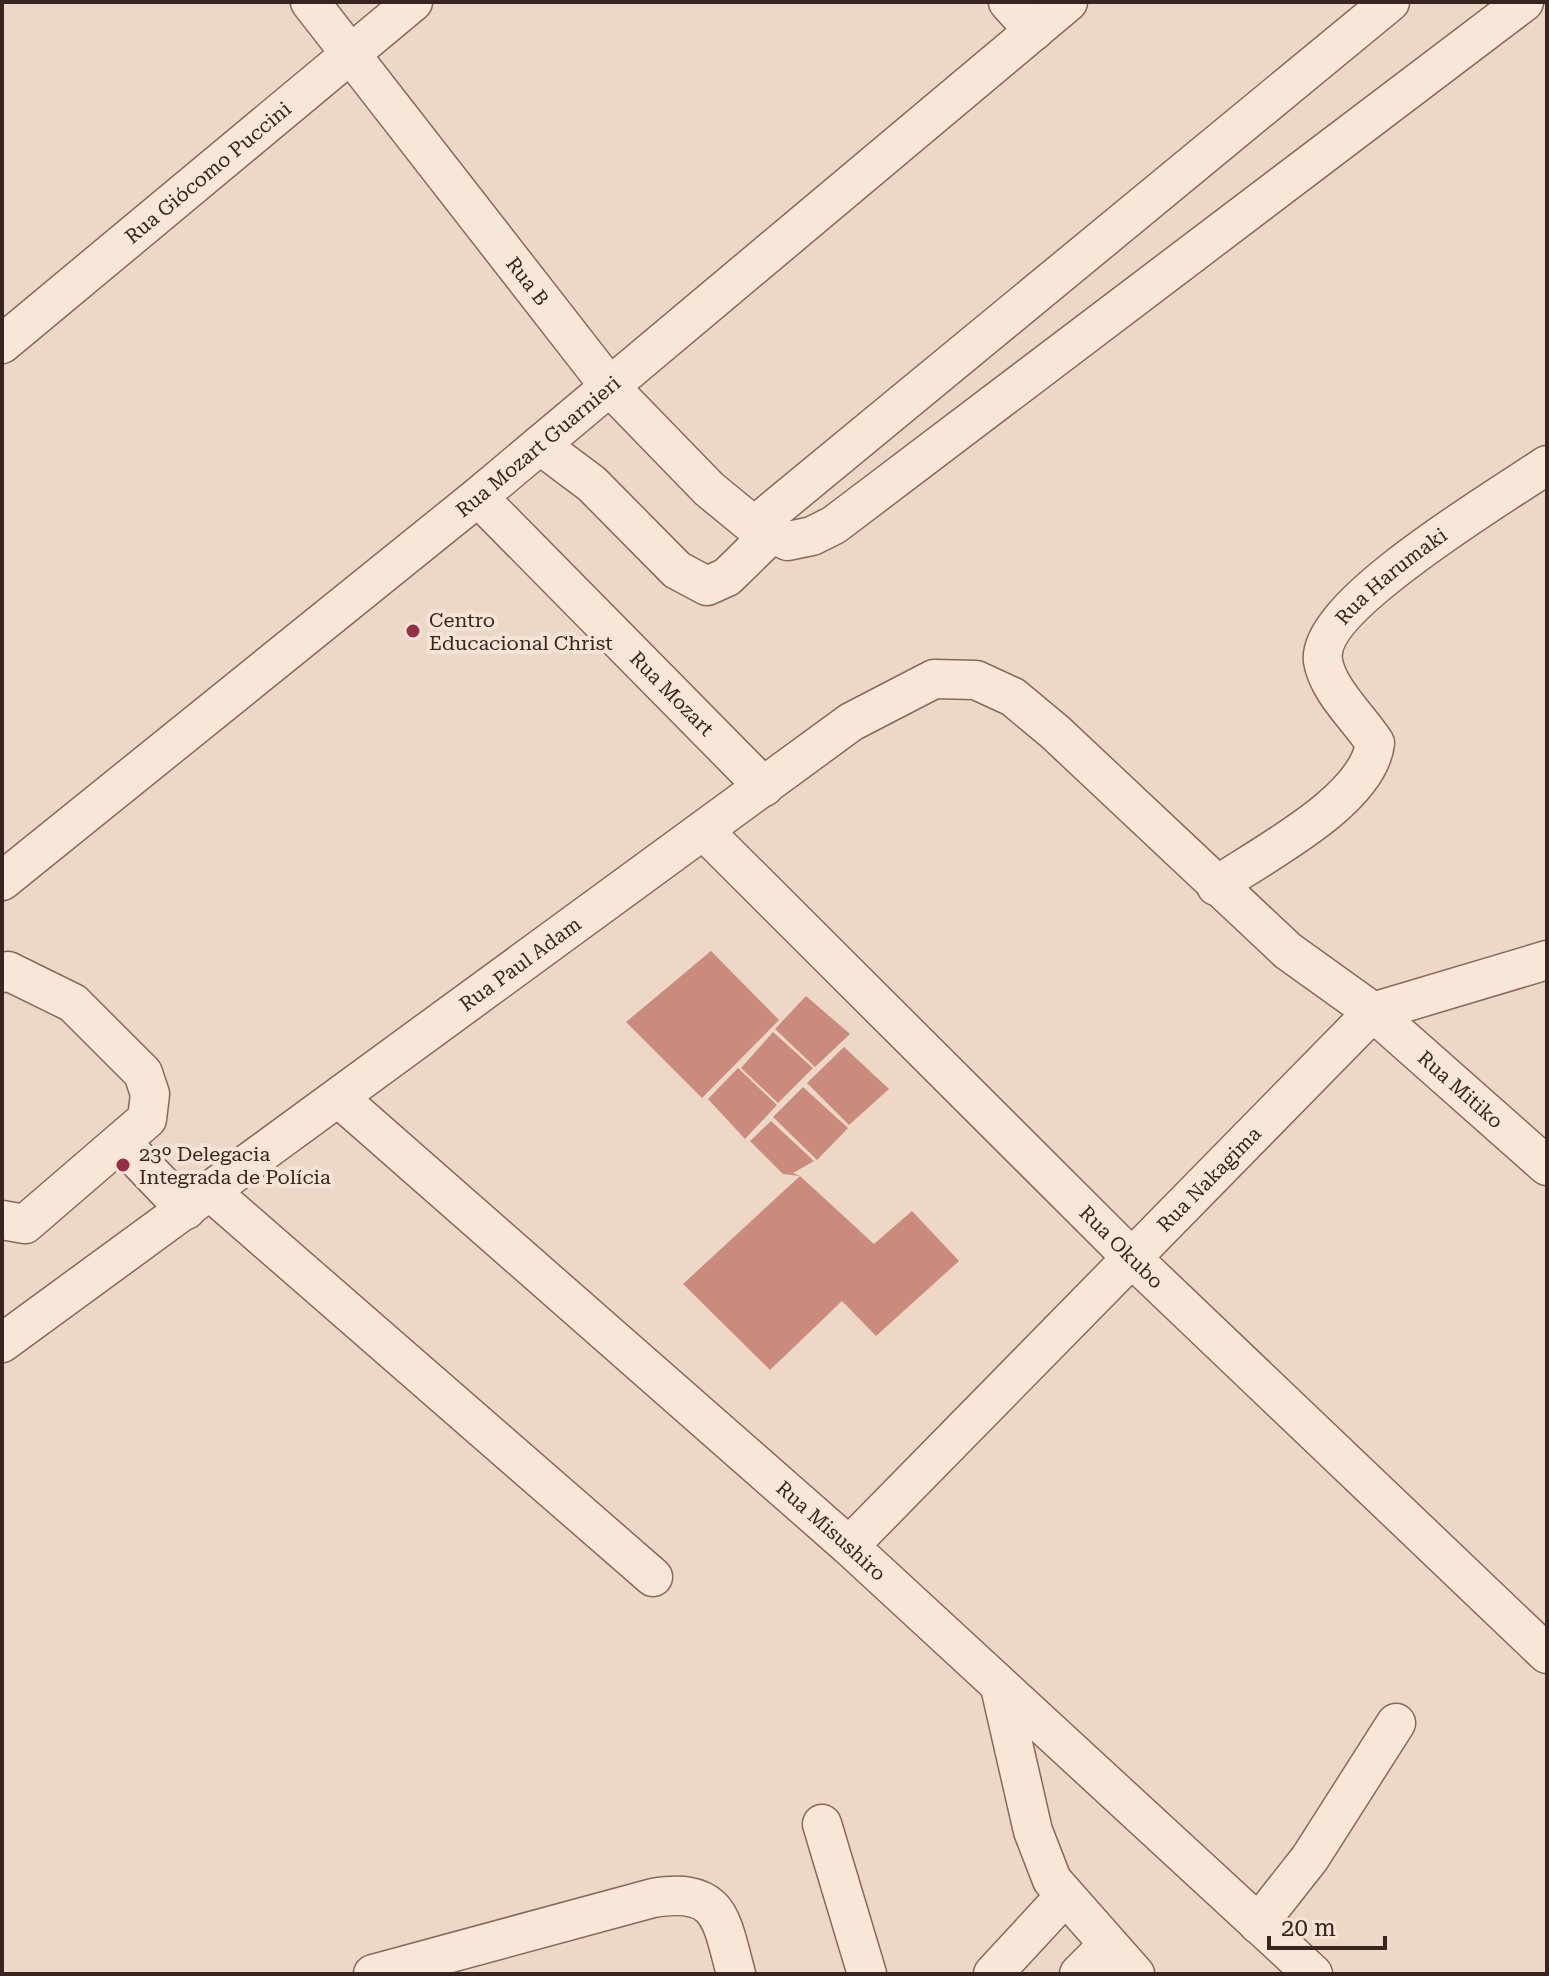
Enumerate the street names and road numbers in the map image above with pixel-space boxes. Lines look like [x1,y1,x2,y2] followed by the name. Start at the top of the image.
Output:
[120,97,296,249] street label: Rua Giócomo Puccini
[501,252,554,310] street label: Rua B
[451,371,625,522] street label: Rua Mozart Guarnieri
[1330,523,1452,630] street label: Rua Harumaki
[625,646,719,741] street label: Rua Mozart
[455,912,586,1016] street label: Rua Paul Adam
[1413,1045,1508,1133] street label: Rua Mitiko
[1152,1121,1266,1237] street label: Rua Nakagima
[1075,1201,1168,1294] street label: Rua Okubo
[771,1476,891,1586] street label: Rua Misushiro

